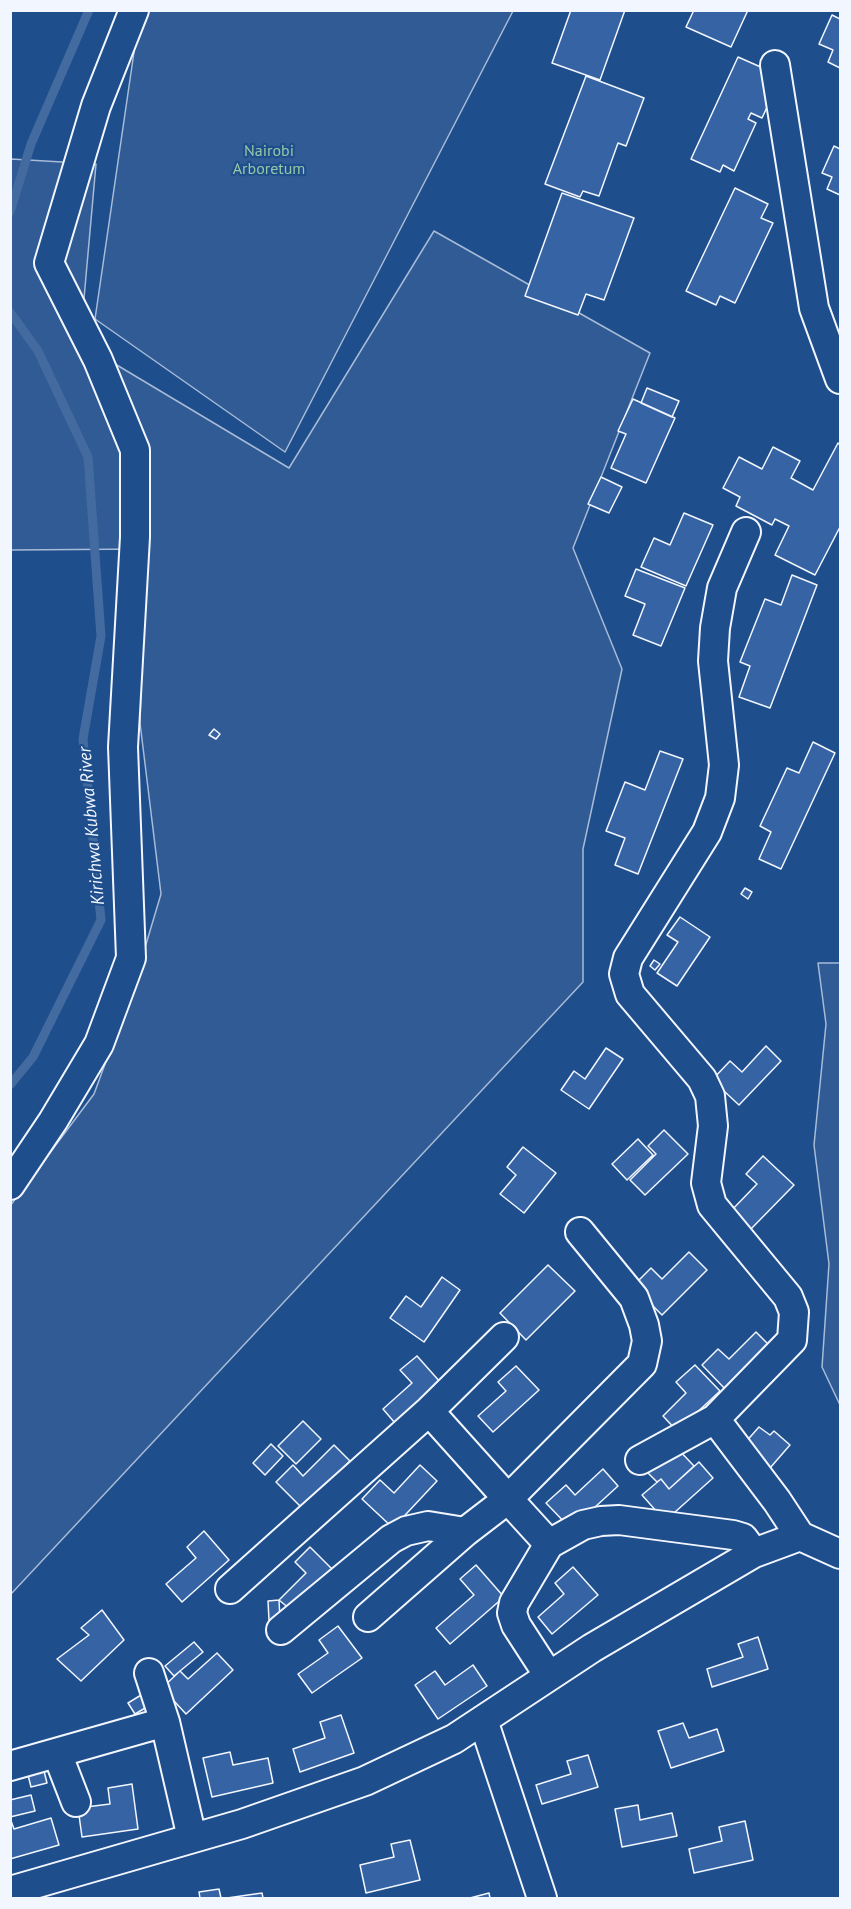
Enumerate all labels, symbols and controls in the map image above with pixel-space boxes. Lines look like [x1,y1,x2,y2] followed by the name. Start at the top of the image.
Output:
[233,141,305,179] park label: Nairobi Arboretum
[74,746,110,906] water label: Kirichwa Kubwa River

